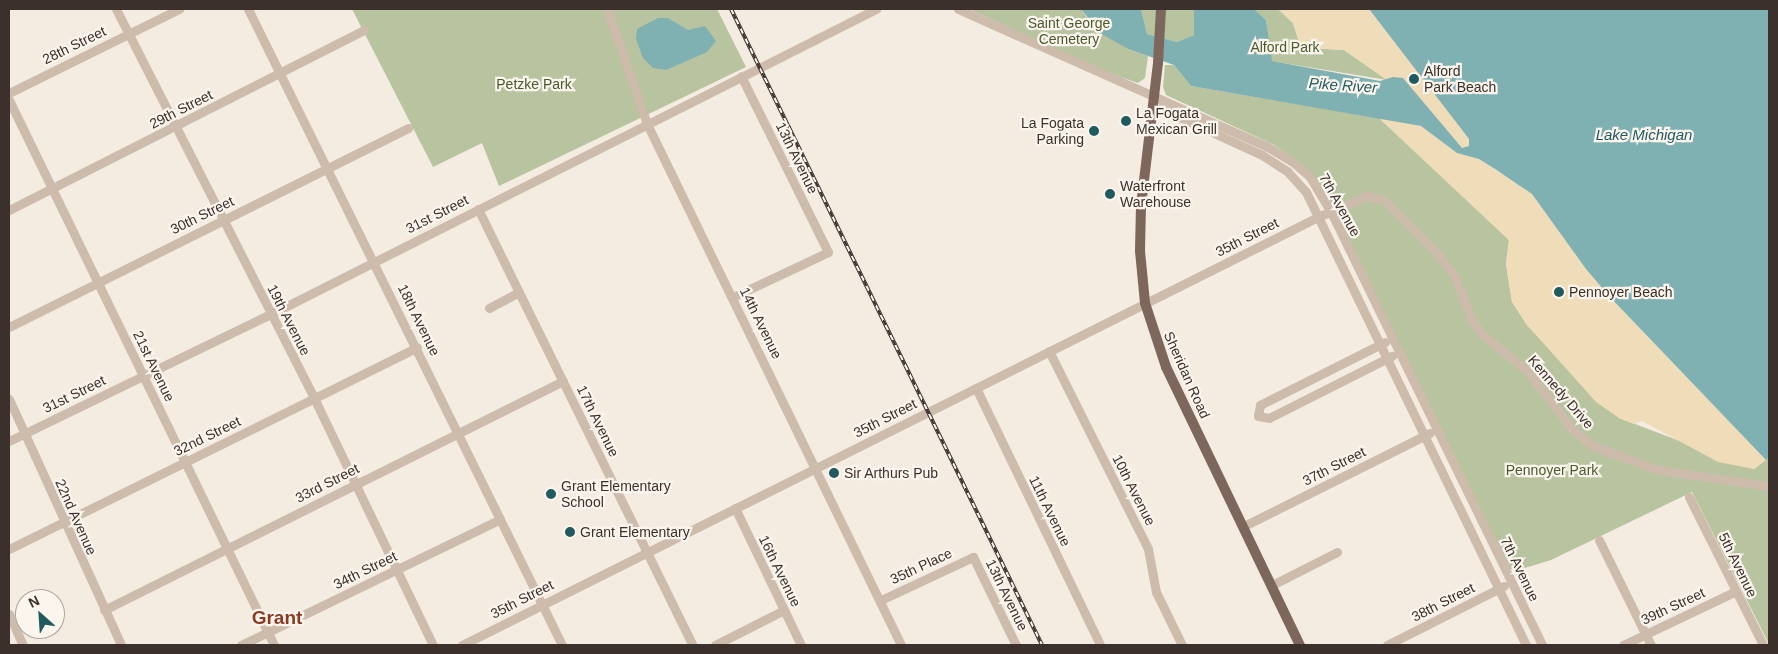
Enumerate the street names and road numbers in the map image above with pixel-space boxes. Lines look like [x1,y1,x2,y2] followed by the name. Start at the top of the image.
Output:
[40,22,108,68] street label: 28th Street
[147,86,215,132] street label: 29th Street
[772,119,822,197] street label: 13th Avenue
[1316,170,1364,240] street label: 7th Avenue
[403,191,471,237] street label: 31st Street
[168,192,236,238] street label: 30th Street
[1213,214,1281,260] street label: 35th Street
[264,281,314,359] street label: 19th Avenue
[394,281,444,359] street label: 18th Avenue
[736,284,786,362] street label: 14th Avenue
[129,327,179,405] street label: 21st Avenue
[1160,329,1214,421] street label: Sheridan Road
[1525,352,1597,432] street label: Kennedy Drive
[40,372,108,416] street label: 31st Street
[573,382,623,460] street label: 17th Avenue
[851,395,919,441] street label: 35th Street
[171,413,243,459] street label: 32nd Street
[1300,443,1368,489] street label: 37th Street
[1109,451,1159,529] street label: 10th Avenue
[292,460,362,506] street label: 33rd Street
[1026,473,1074,549] street label: 11th Avenue
[52,476,100,558] street label: 22nd Avenue
[1715,530,1761,600] street label: 5th Avenue
[755,532,805,610] street label: 16th Avenue
[1497,534,1543,604] street label: 7th Avenue
[887,544,955,588] street label: 35th Place
[331,547,399,593] street label: 34th Street
[982,556,1032,634] street label: 13th Avenue
[488,576,556,622] street label: 35th Street
[1409,579,1477,625] street label: 38th Street
[1638,584,1708,628] street label: 39th Street

